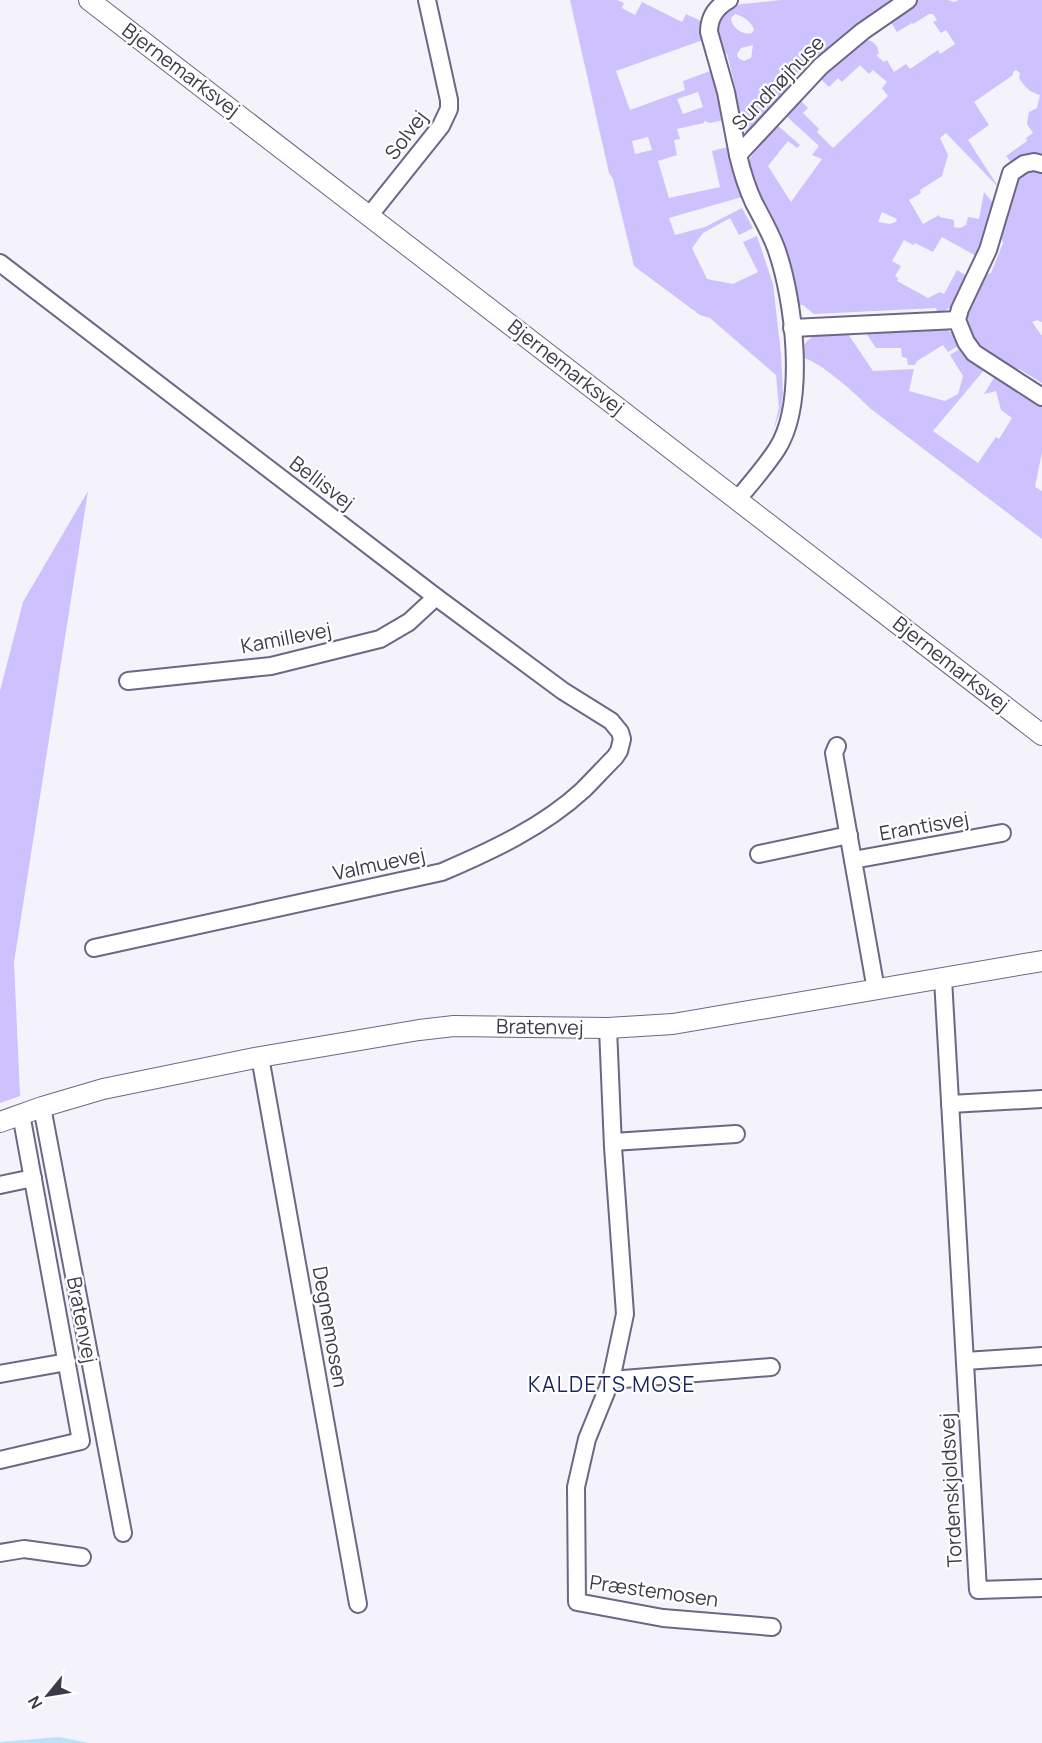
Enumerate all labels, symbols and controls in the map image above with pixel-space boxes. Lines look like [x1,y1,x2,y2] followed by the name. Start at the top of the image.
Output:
[117,16,246,123] street label: Bjernemarksvej
[725,29,830,136] street label: Sundhøjhuse
[378,104,433,165] street label: Solvej
[502,313,630,421] street label: Bjernemarksvej
[284,449,360,516] street label: Bellisvej
[887,610,1015,718] street label: Bjernemarksvej
[238,616,333,660] street label: Kamillevej
[877,804,971,847] street label: Erantisvej
[330,841,427,886] street label: Valmuevej
[496,1012,584,1041] street label: Bratenvej
[307,1264,354,1390] street label: Degnemosen
[61,1274,104,1365] street label: Bratenvej
[528,1370,696,1398] district label: KALDETS MOSE
[933,1412,968,1568] street label: Tordenskjoldsvej
[588,1568,720,1613] street label: Præstemosen
[18,1665,78,1725] north arrow
[23,1692,47,1713] text: N

